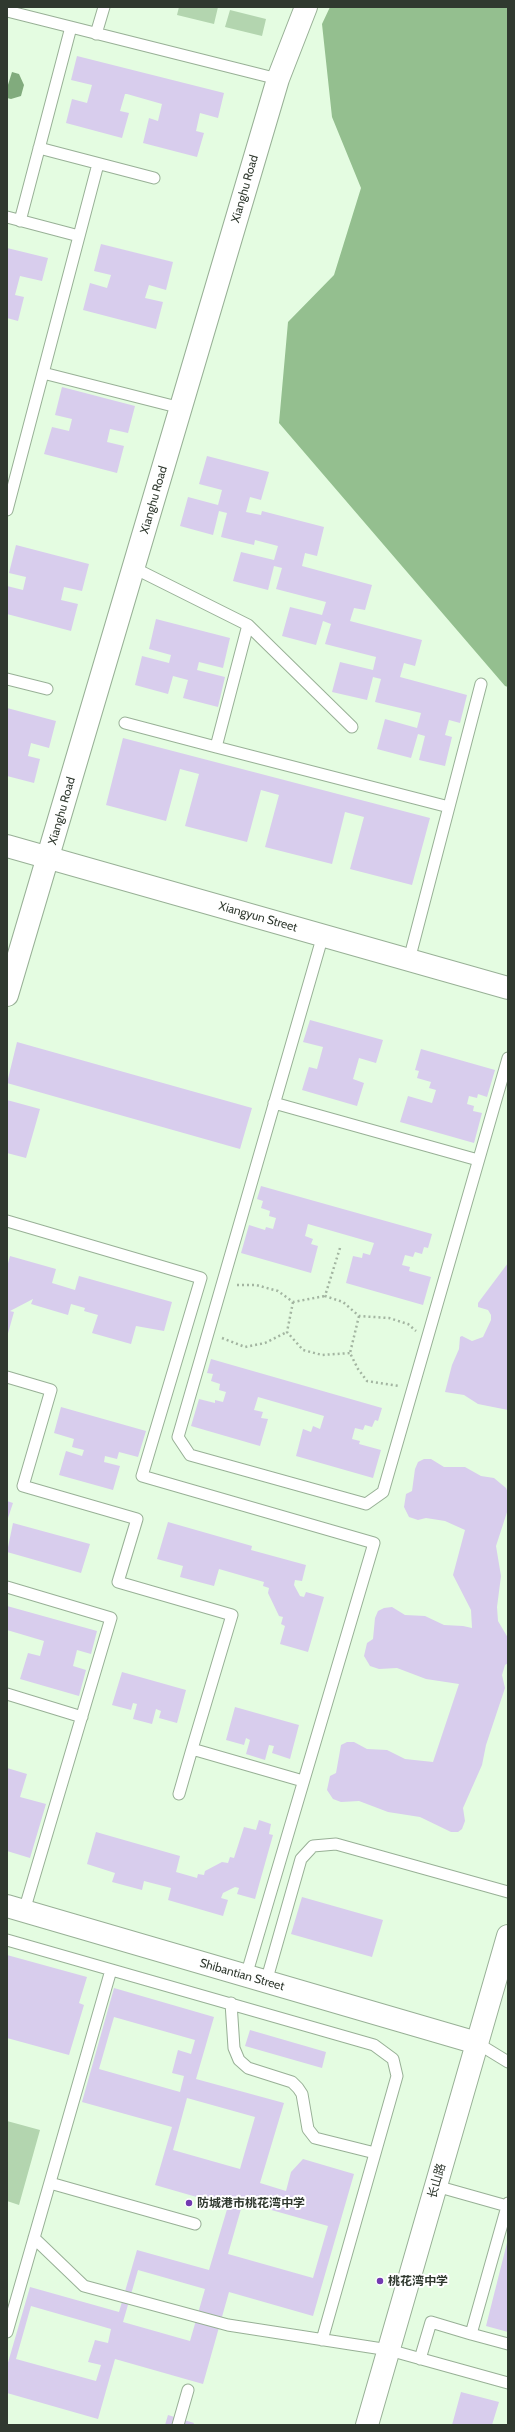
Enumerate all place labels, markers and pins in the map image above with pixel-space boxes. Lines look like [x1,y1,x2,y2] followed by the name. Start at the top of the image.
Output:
[197,2196,305,2210] place label: 防城港市桃花湾中学
[184,2198,194,2208] marker: 防城港市桃花湾中学
[388,2274,448,2288] place label: 桃花湾中学
[375,2276,385,2286] marker: 桃花湾中学

